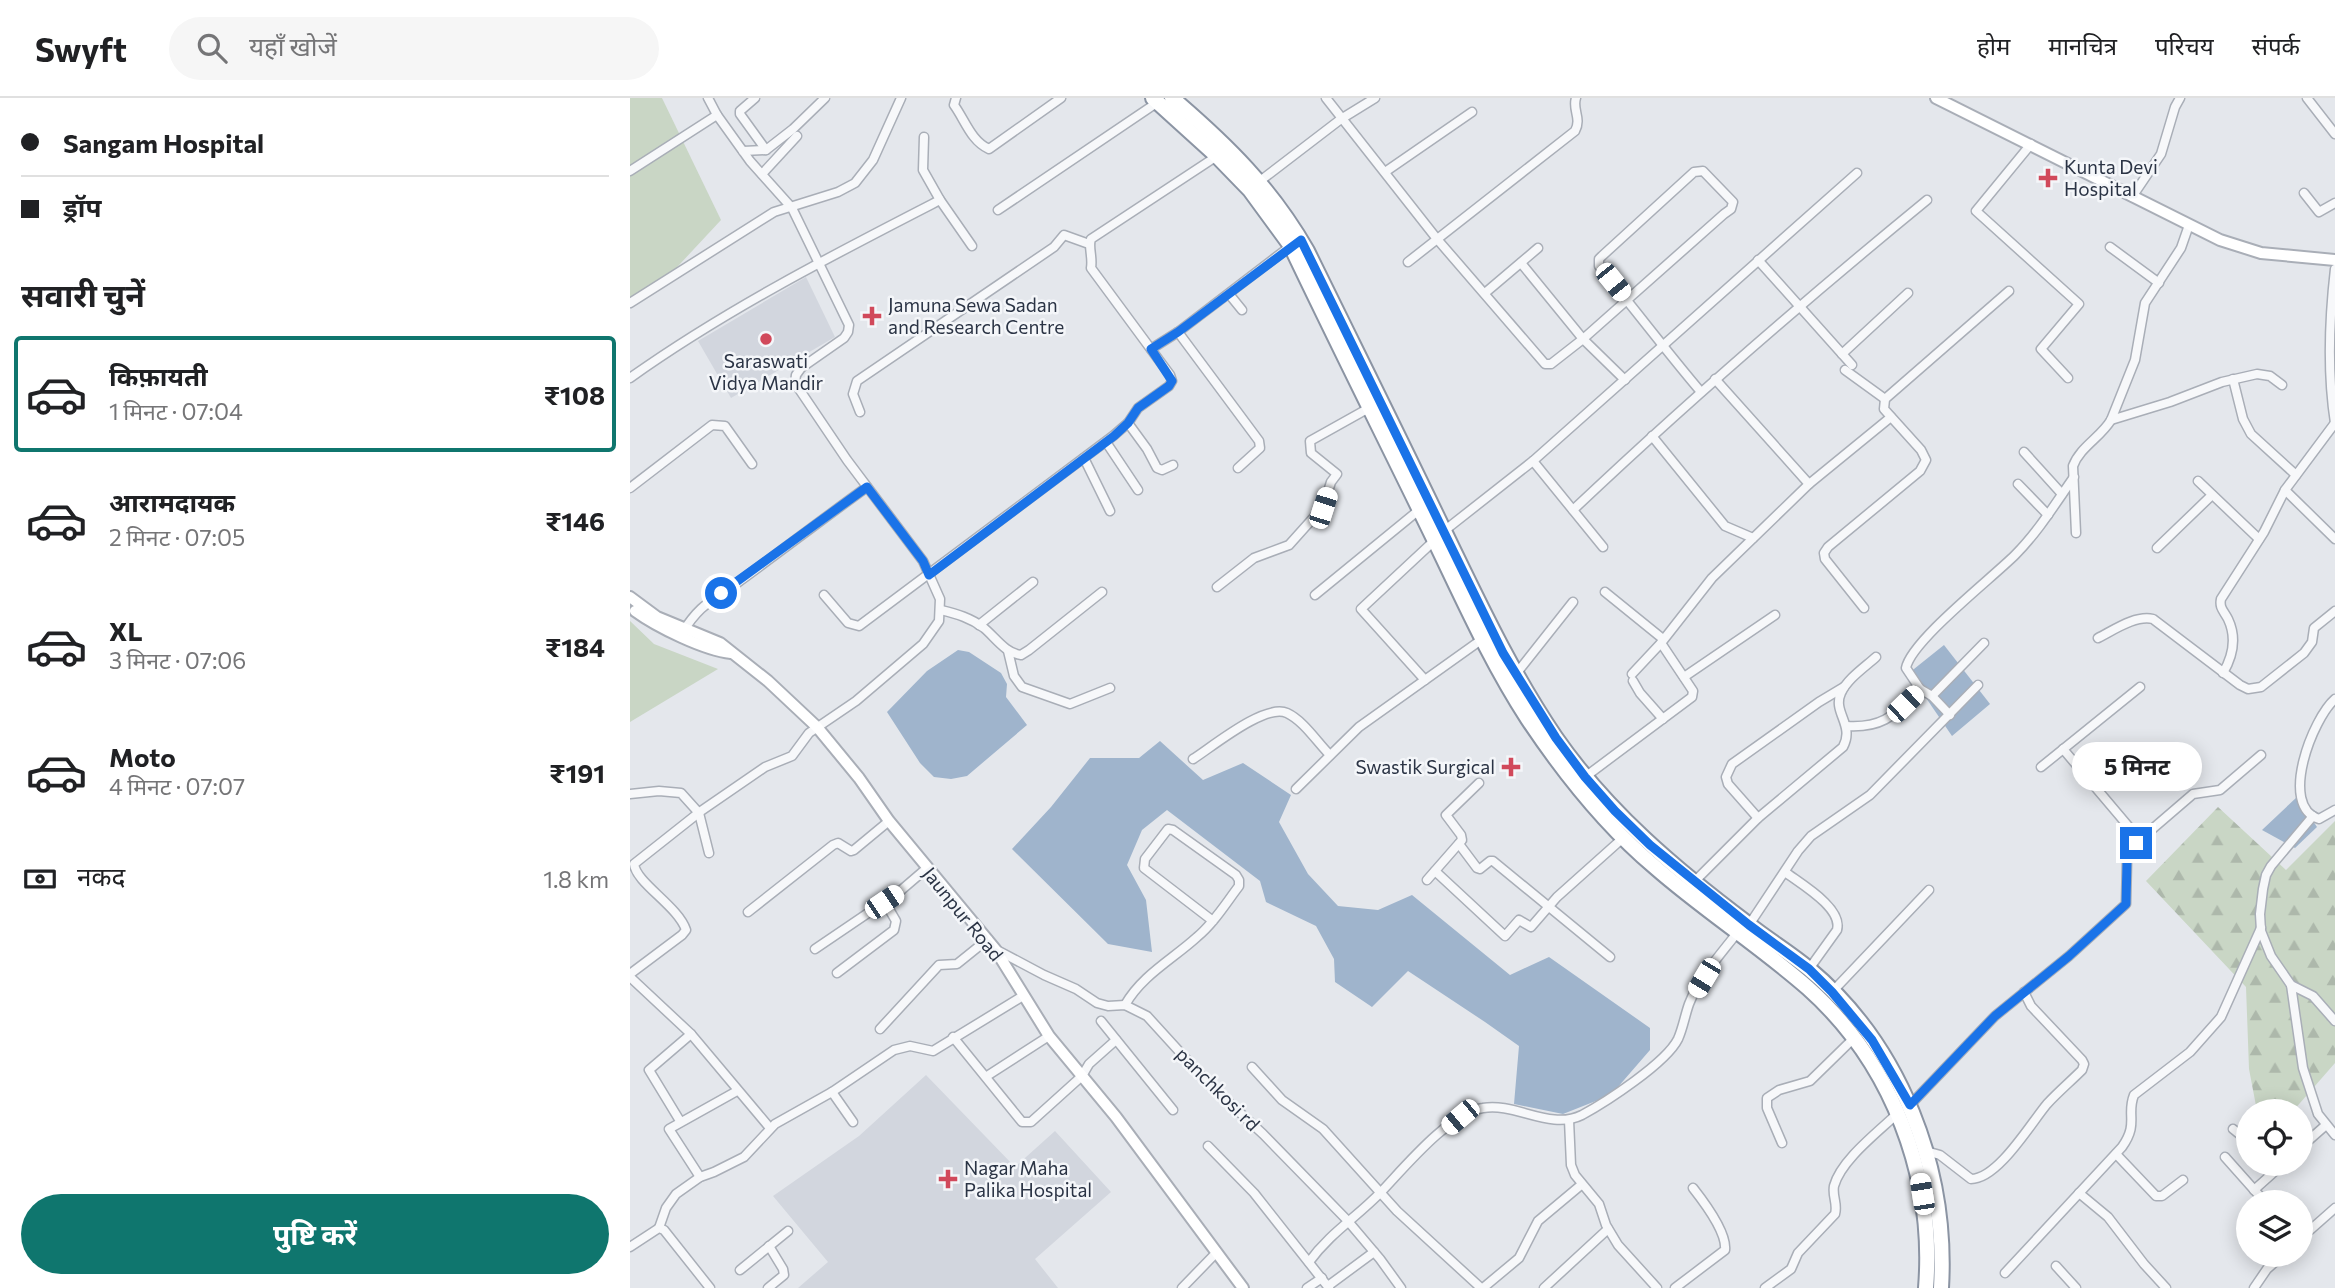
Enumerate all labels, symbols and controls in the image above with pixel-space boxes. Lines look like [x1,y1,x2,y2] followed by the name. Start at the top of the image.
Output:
[169,17,659,80] search box
[35,28,127,69] text: Swyft
[193,29,231,67] icon: search
[249,30,337,61] text: यहाँ खोजें
[1977,31,2010,60] text: होम
[2048,31,2117,60] text: मानचित्र
[2155,31,2214,60] text: परिचय
[2252,31,2300,60] text: संपर्क
[63,127,264,158] text: Sangam Hospital
[2064,155,2158,200] place label: Kunta Devi Hospital
[2038,168,2058,188] marker: Kunta Devi Hospital
[63,191,101,222] text: ड्रॉप
[1592,259,1635,305] car
[21,274,145,314] text: सवारी चुनें
[888,293,1064,338] place label: Jamuna Sewa Sadan and Research Centre
[862,306,882,326] marker: Jamuna Sewa Sadan and Research Centre
[758,331,774,347] marker: Saraswati Vidya Mandir
[709,349,824,394] place label: Saraswati Vidya Mandir
[109,360,208,391] text: किफ़ायती
[25,363,88,426] icon: car
[544,379,605,410] text: ₹108
[109,397,243,425] text: 1 मिनट · 07:04
[1307,485,1340,531] car
[109,486,235,517] text: आरामदायक
[25,489,88,552] icon: car
[545,505,605,536] text: ₹146
[109,523,245,551] text: 2 मिनट · 07:05
[705,577,737,609] route start
[25,615,88,678] icon: car
[109,615,143,646] text: XL
[545,631,605,662] text: ₹184
[109,646,246,674] text: 3 मिनट · 07:06
[1883,682,1928,726] car
[25,741,88,804] icon: car
[109,741,176,772] text: Moto
[2071,742,2201,790] callout: 5 मिनट
[2104,752,2170,780] text: 5 मिनट
[1355,755,1495,778] place label: Swastik Surgical
[549,757,605,788] text: ₹191
[1501,757,1521,777] marker: Swastik Surgical
[109,772,245,800] text: 4 मिनट · 07:07
[2120,827,2152,859] route end
[21,860,59,898] icon: cash
[77,860,125,891] text: नकद
[918,862,1008,965] street label: Jaunpur Road
[543,865,609,893] text: 1.8 km
[861,882,908,922] car
[1685,955,1724,1001] car
[1172,1042,1265,1135] street label: panchkosi rd
[1438,1095,1483,1139] car
[2236,1099,2313,1267] map controls
[2236,1099,2313,1176] button: locate
[964,1156,1092,1201] place label: Nagar Maha Palika Hospital
[938,1169,958,1189] marker: Nagar Maha Palika Hospital
[1909,1172,1936,1216] car
[2236,1190,2313,1267] button: layers
[21,1194,609,1274] button: पुष्टि करें

